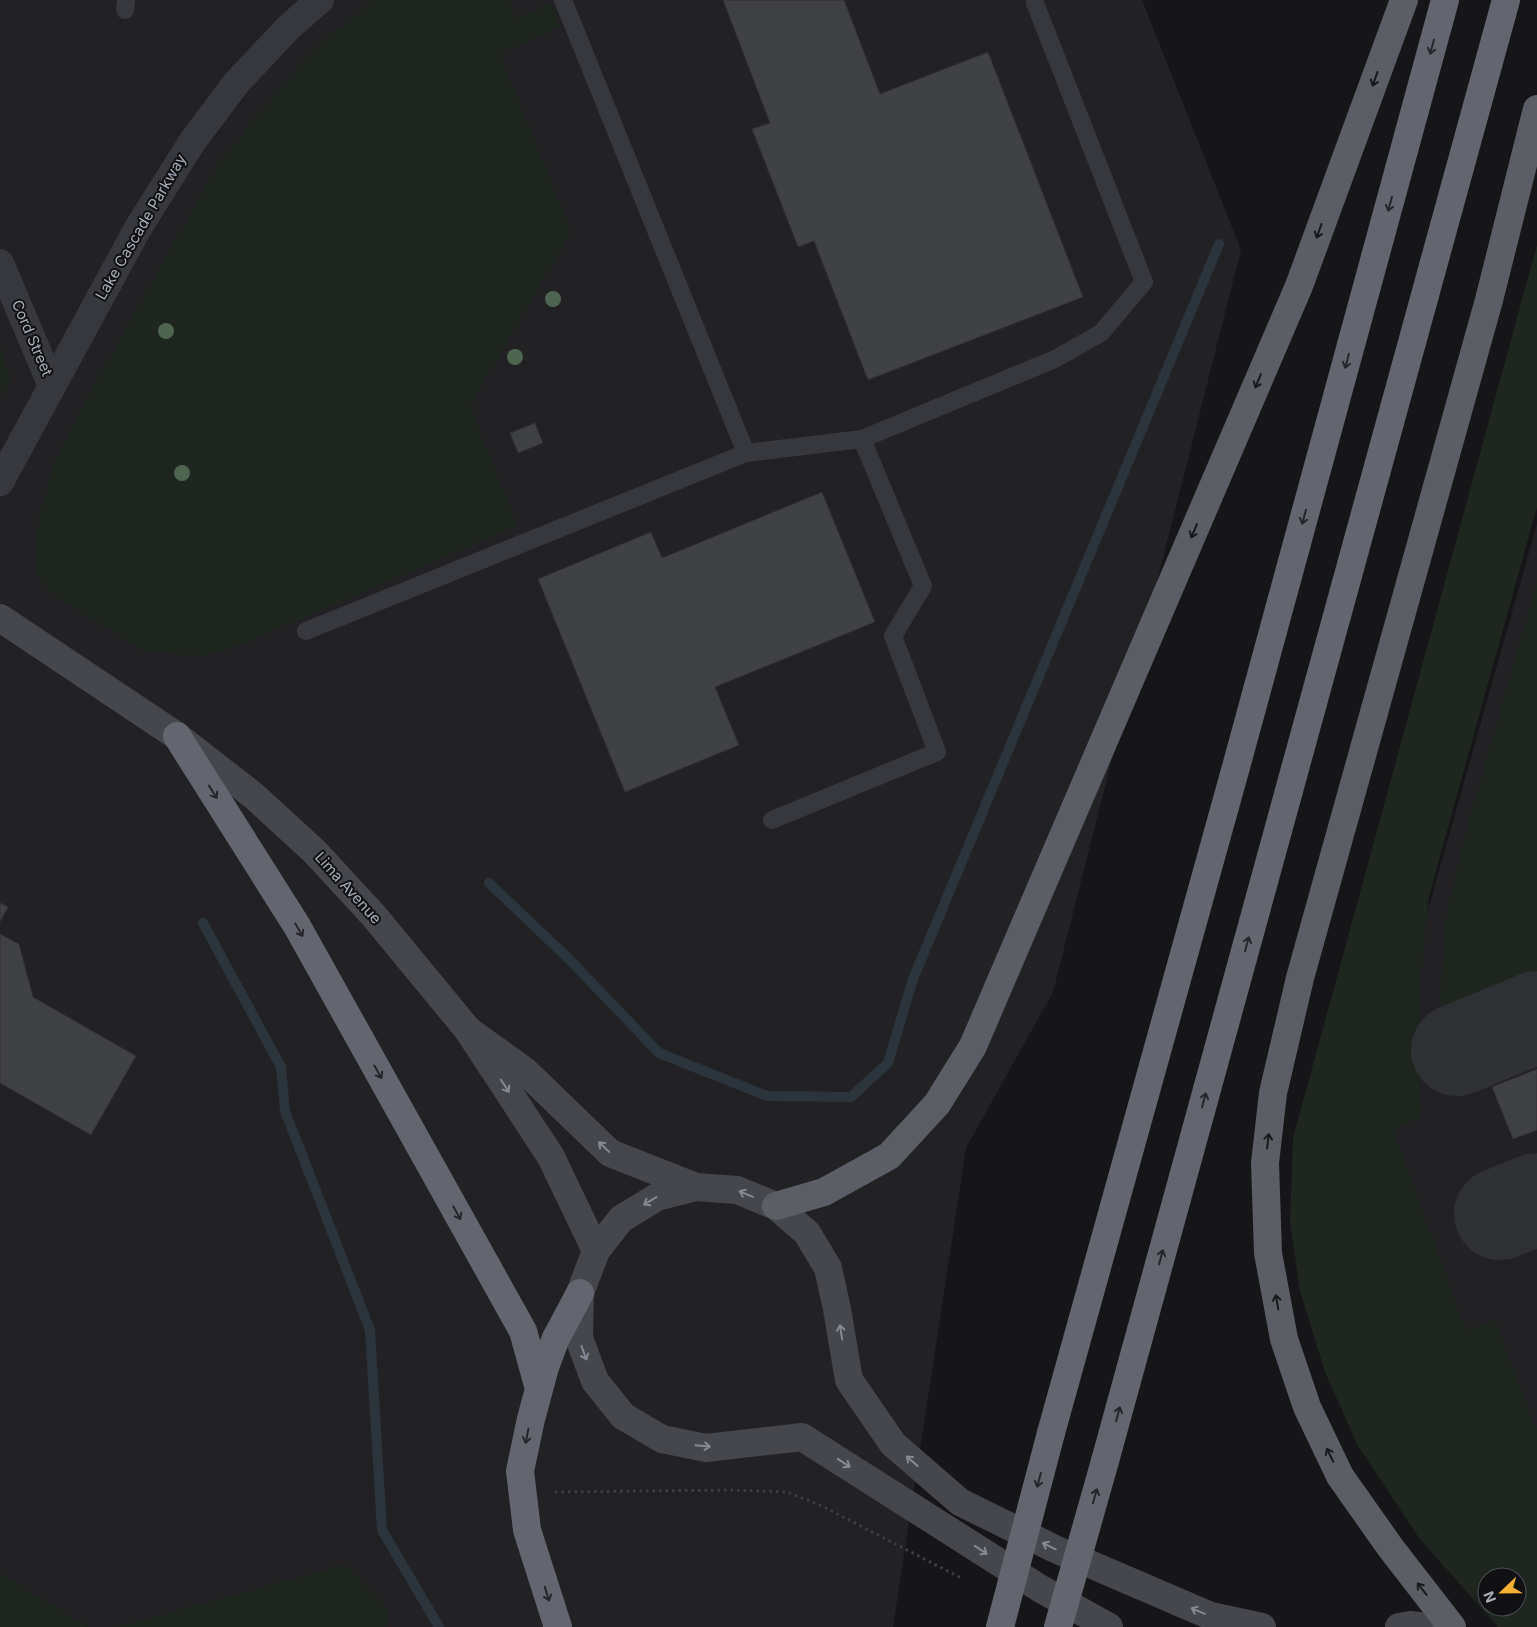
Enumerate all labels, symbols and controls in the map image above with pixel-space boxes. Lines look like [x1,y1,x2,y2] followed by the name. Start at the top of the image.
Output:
[1427,39,1437,55] one-way arrow
[1370,70,1379,86] one-way arrow
[91,150,190,303] street label: Lake Cascade Parkway
[1384,195,1394,211] one-way arrow
[1314,223,1323,238] one-way arrow
[8,297,57,379] street label: Cord Street
[1342,352,1351,368] one-way arrow
[1252,373,1262,388] one-way arrow
[1299,509,1308,525] one-way arrow
[1188,523,1198,538] one-way arrow
[208,784,218,798] one-way arrow
[311,848,386,928] street label: Lima Avenue
[294,922,304,936] one-way arrow
[1243,936,1252,952] one-way arrow
[373,1064,383,1079] one-way arrow
[499,1079,510,1093] one-way arrow
[1200,1093,1210,1109] one-way arrow
[1263,1133,1273,1149] one-way arrow
[598,1141,610,1153] one-way arrow
[739,1188,754,1198] one-way arrow
[643,1197,657,1207] one-way arrow
[453,1206,463,1220] one-way arrow
[1157,1250,1167,1266] one-way arrow
[1272,1295,1282,1311] one-way arrow
[836,1325,846,1341] one-way arrow
[580,1344,589,1360] one-way arrow
[1114,1406,1123,1422] one-way arrow
[522,1428,532,1444] one-way arrow
[695,1441,711,1451] one-way arrow
[1325,1448,1334,1463] one-way arrow
[906,1455,919,1466] one-way arrow
[836,1458,850,1468] one-way arrow
[1034,1471,1043,1487] one-way arrow
[1091,1488,1101,1504] one-way arrow
[1042,1541,1057,1550] one-way arrow
[973,1546,987,1556] one-way arrow
[1477,1567,1527,1617] north arrow
[1417,1582,1428,1595] one-way arrow
[543,1586,553,1602] one-way arrow
[1480,1589,1499,1605] text: N
[1191,1605,1206,1615] one-way arrow

